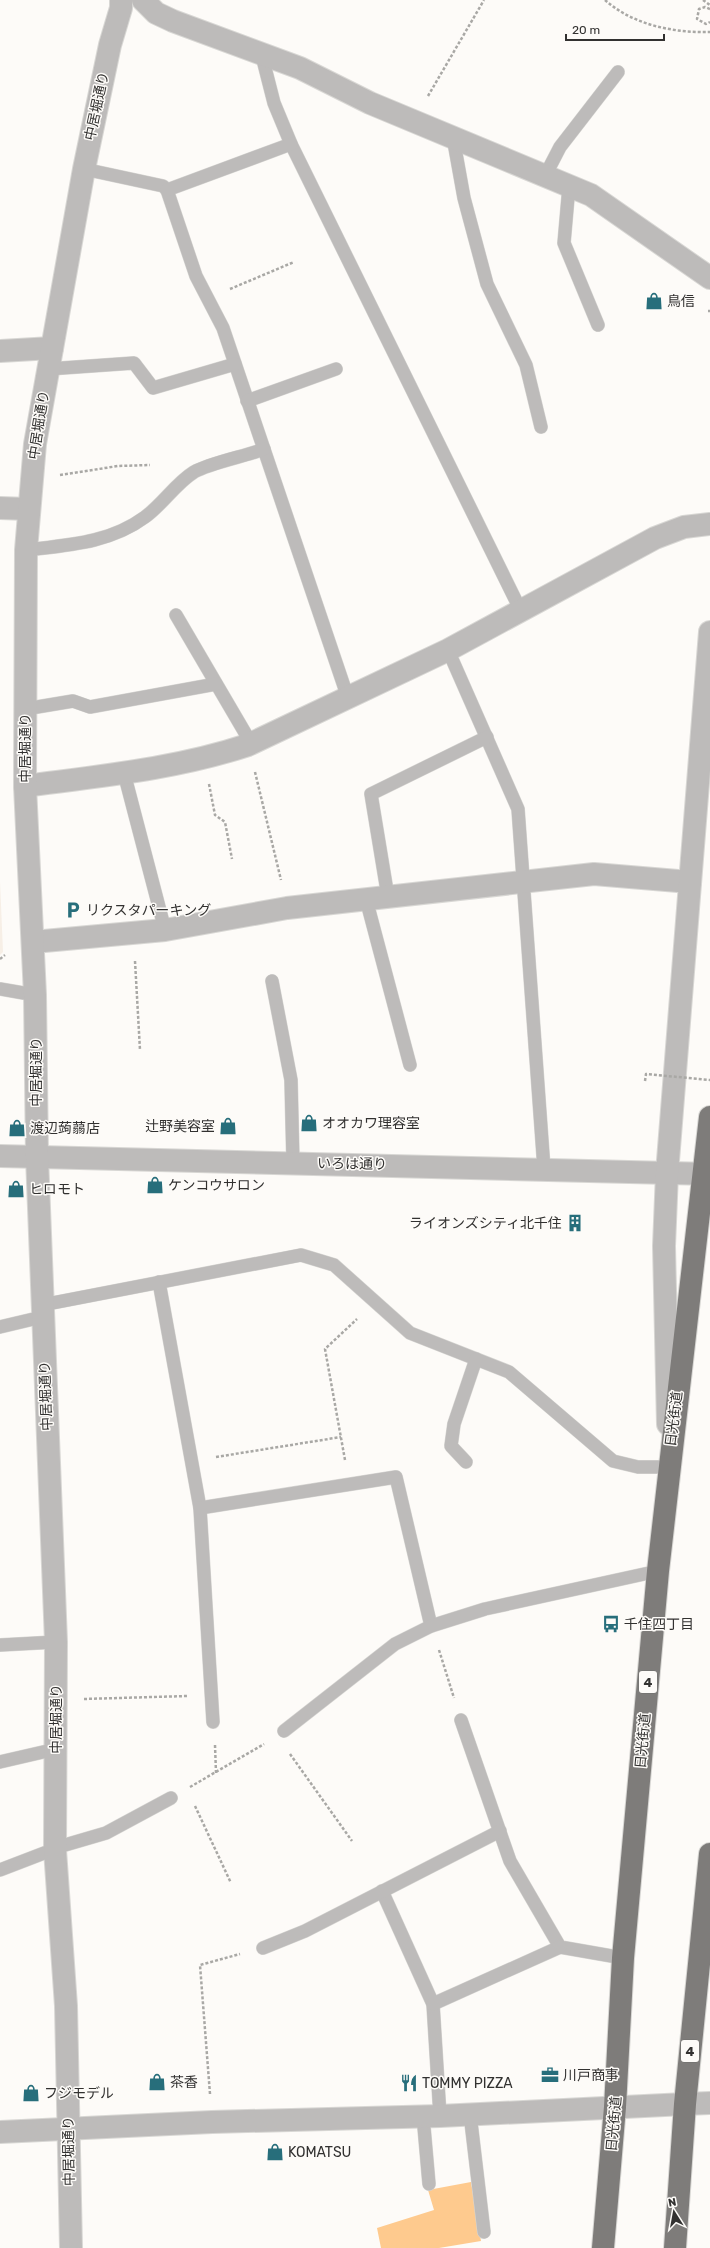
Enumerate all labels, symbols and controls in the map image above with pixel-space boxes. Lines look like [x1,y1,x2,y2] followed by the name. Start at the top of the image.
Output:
[566,16,664,42] scale bar
[572,23,600,37] text: 20 m
[81,70,113,142] street label: 中居堀通り
[644,291,664,311] shop icon: 鳥信
[667,293,695,310] place label: 鳥信
[25,389,53,461] street label: 中居堀通り
[17,713,34,783] street label: 中居堀通り
[63,900,83,920] parking icon: リクスタパーキング
[86,902,211,919] place label: リクスタパーキング
[28,1037,45,1107] street label: 中居堀通り
[299,1113,319,1133] shop icon: オオカワ理容室
[322,1115,420,1132] place label: オオカワ理容室
[218,1116,238,1136] shop icon: 辻野美容室
[7,1118,27,1138] shop icon: 渡辺蒟蒻店
[145,1118,215,1135] place label: 辻野美容室
[30,1120,100,1137] place label: 渡辺蒟蒻店
[317,1155,387,1173] street label: いろは通り
[145,1175,165,1195] shop icon: ケンコウサロン
[168,1177,265,1194] place label: ケンコウサロン
[6,1179,26,1199] shop icon: ヒロモト
[29,1181,85,1198] place label: ヒロモト
[565,1213,585,1233] building icon: ライオンズシティ北千住
[409,1215,562,1232] place label: ライオンズシティ北千住
[36,1361,56,1431] street label: 中居堀通り
[662,1390,686,1448] street label: 日光街道
[601,1614,621,1634] bus stop icon: 千住四丁目
[624,1616,694,1633] place label: 千住四丁目
[639,1671,657,1693] road number: 4
[48,1684,65,1754] street label: 中居堀通り
[632,1712,654,1770] street label: 日光街道
[681,2040,699,2062] road number: 4
[540,2065,560,2085] office icon: 川戸商事
[563,2067,619,2084] place label: 川戸商事
[147,2072,167,2092] shop icon: 茶香
[399,2073,419,2093] restaurant icon: TOMMY PIZZA
[170,2074,198,2091] place label: 茶香
[422,2075,513,2092] place label: TOMMY PIZZA
[21,2083,41,2103] shop icon: フジモデル
[44,2085,114,2102] place label: フジモデル
[603,2095,625,2153] street label: 日光街道
[60,2116,78,2186] street label: 中居堀通り
[265,2142,285,2162] shop icon: KOMATSU
[288,2144,351,2161] place label: KOMATSU
[654,2192,694,2232] north arrow
[667,2196,677,2210] text: N

